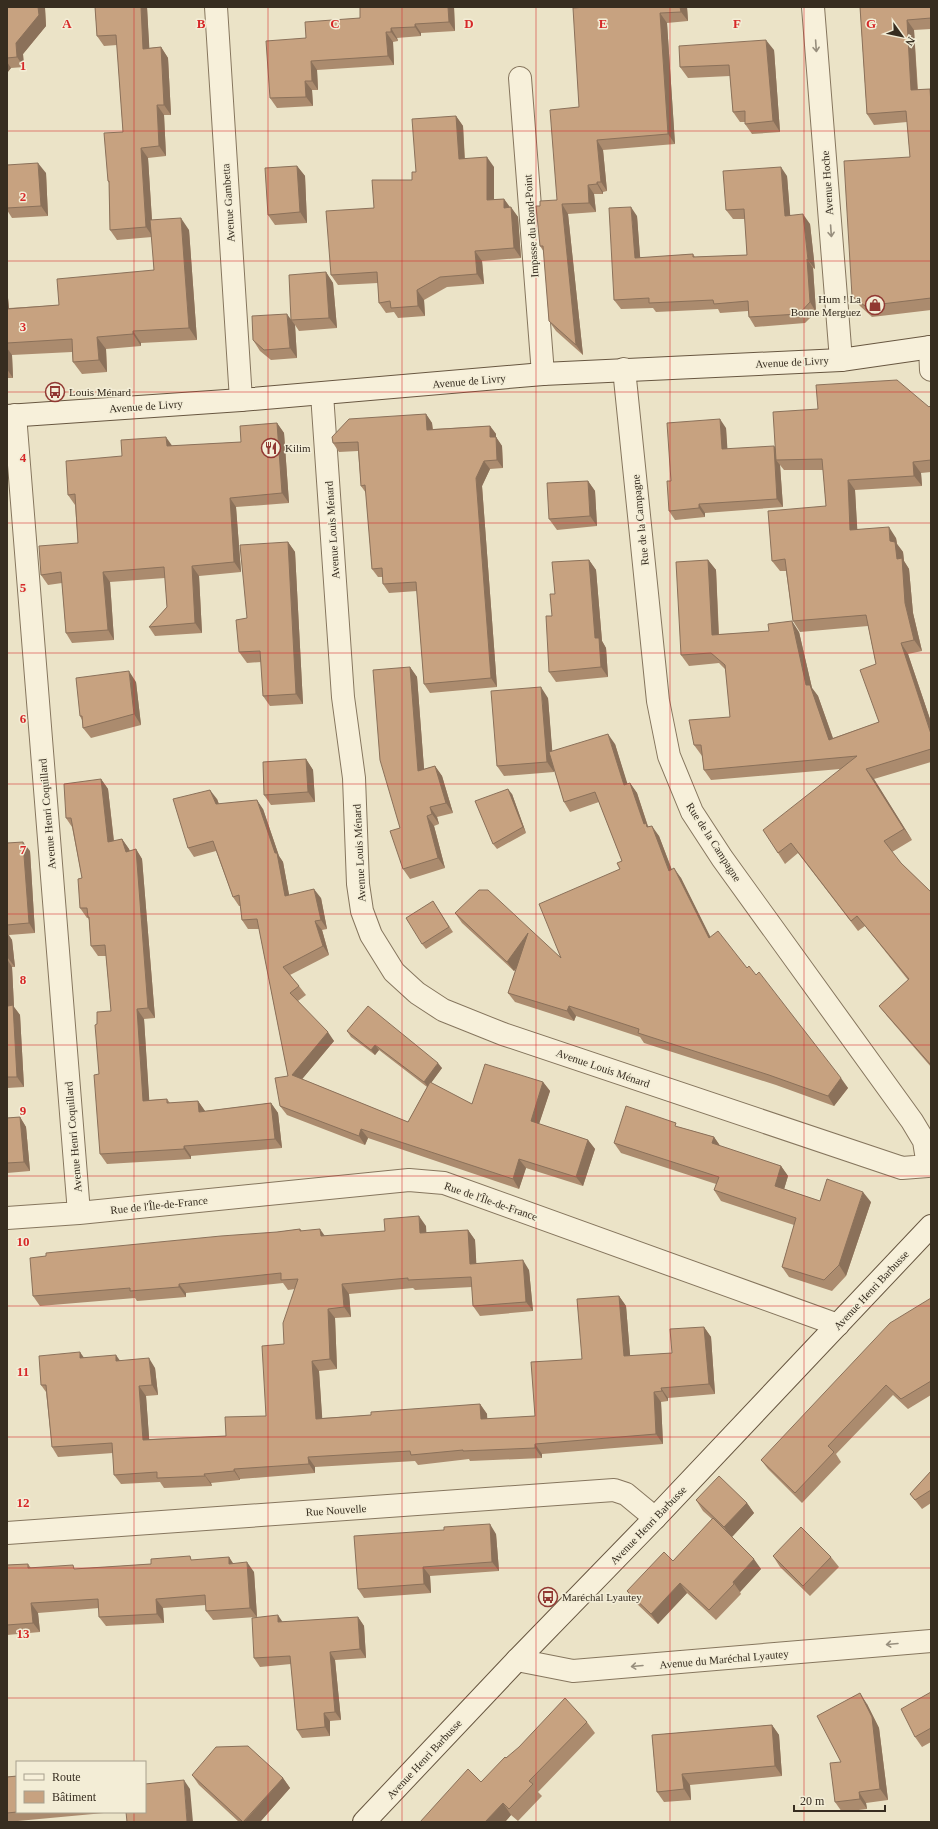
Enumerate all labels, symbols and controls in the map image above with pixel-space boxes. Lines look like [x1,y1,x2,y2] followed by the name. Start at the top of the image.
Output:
[62,16,72,31] text: A
[197,16,206,31] text: B
[330,16,340,31] text: C
[464,16,474,31] text: D
[599,16,607,31] text: E
[733,16,741,31] text: F
[866,16,876,31] text: G
[882,16,922,56] north arrow
[903,35,918,48] text: N
[813,39,820,52] one-way arrow
[20,58,26,73] text: 1
[819,150,835,216] street label: Avenue Hoche
[219,163,237,243] street label: Avenue Gambetta
[521,174,541,278] street label: Impasse du Rond-Point
[20,189,26,204] text: 2
[827,224,834,237] one-way arrow
[791,293,861,318] place label: Hum ! La Bonne Merguez
[864,294,886,316] shop icon: Hum ! La Bonne Merguez
[20,319,27,334] text: 3
[755,354,830,370] street label: Avenue de Livry
[432,372,507,390] street label: Avenue de Livry
[44,381,66,403] bus stop icon: Louis Ménard
[69,386,132,398] place label: Louis Ménard
[109,397,184,415] street label: Avenue de Livry
[260,437,282,459] restaurant icon: Kilim
[285,442,311,454] place label: Kilim
[20,450,27,465] text: 4
[629,474,651,566] street label: Rue de la Campagne
[323,480,341,579] street label: Avenue Louis Ménard
[20,580,27,595] text: 5
[20,711,27,726] text: 6
[36,758,58,870] street label: Avenue Henri Coquillard
[684,800,744,884] street label: Rue de la Campagne
[350,803,368,902] street label: Avenue Louis Ménard
[20,842,27,857] text: 7
[20,972,27,987] text: 8
[555,1046,652,1090] street label: Avenue Louis Ménard
[62,1081,84,1193] street label: Avenue Henri Coquillard
[20,1103,27,1118] text: 9
[443,1179,539,1223] street label: Rue de l'Île-de-France
[110,1194,208,1216] street label: Rue de l'Île-de-France
[17,1234,30,1249] text: 10
[831,1248,911,1332] street label: Avenue Henri Barbusse
[17,1364,29,1379] text: 11
[607,1483,689,1567] street label: Avenue Henri Barbusse
[17,1495,30,1510] text: 12
[305,1502,367,1518] street label: Rue Nouvelle
[537,1586,559,1608] bus stop icon: Maréchal Lyautey
[562,1591,642,1603] place label: Maréchal Lyautey
[17,1626,30,1641] text: 13
[886,1641,899,1648] one-way arrow
[659,1647,790,1671] street label: Avenue du Maréchal Lyautey
[631,1662,644,1669] one-way arrow
[384,1717,464,1801] street label: Avenue Henri Barbusse
[16,1761,146,1813] legend
[52,1770,81,1784] text: Route
[794,1787,885,1813] scale bar
[52,1790,97,1804] text: Bâtiment
[800,1794,825,1808] text: 20 m

